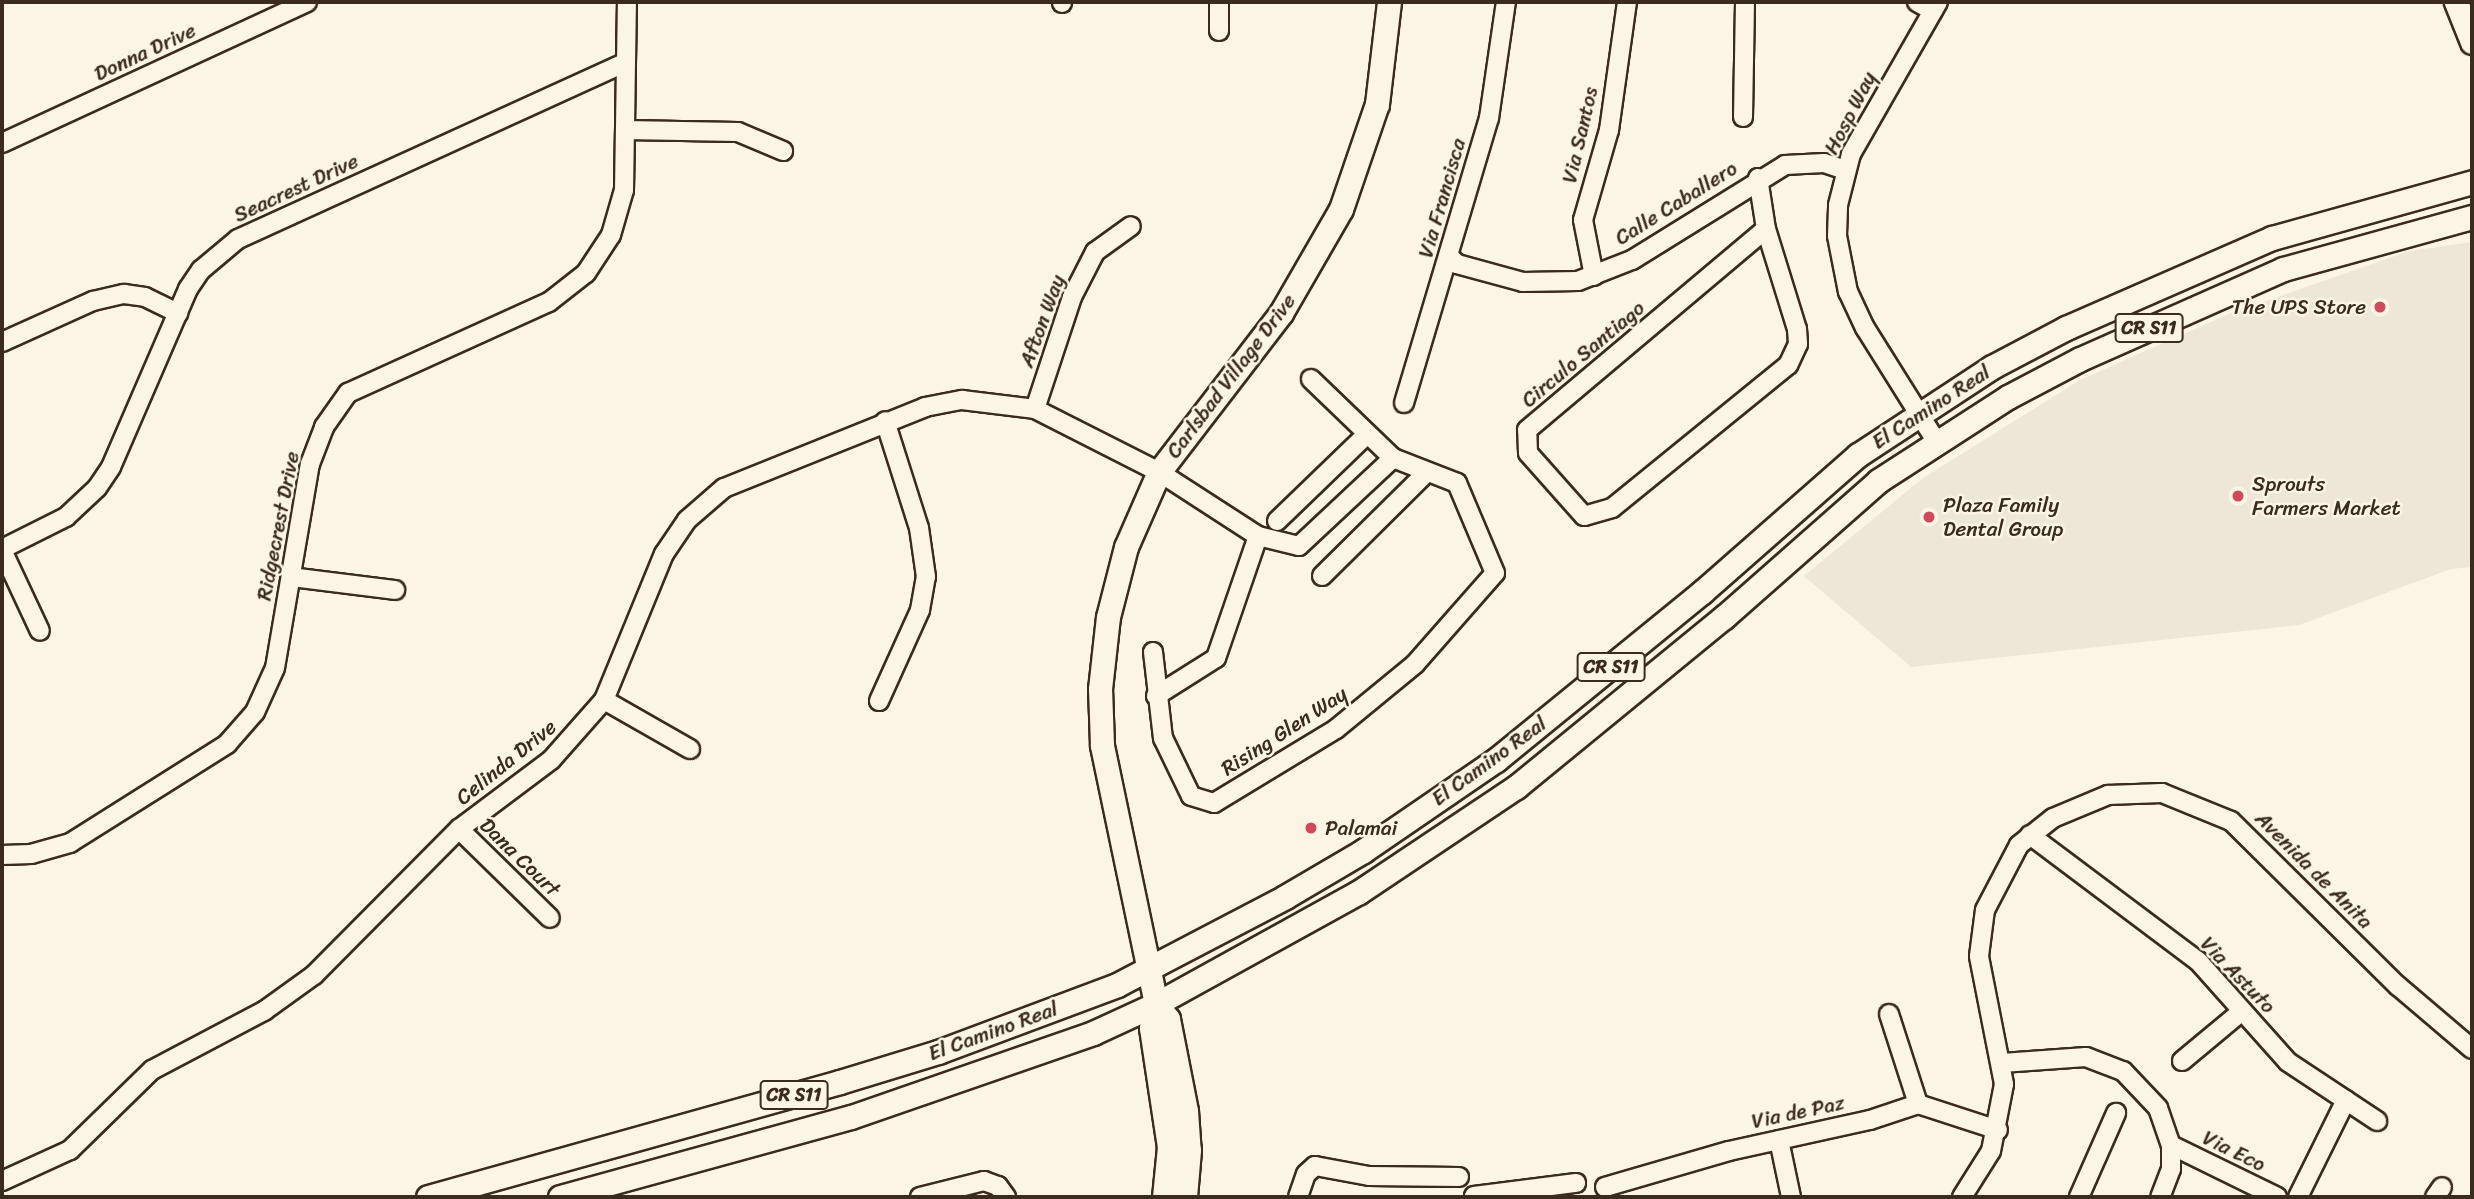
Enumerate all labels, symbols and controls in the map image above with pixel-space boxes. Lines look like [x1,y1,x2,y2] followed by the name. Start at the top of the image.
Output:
[90,17,200,87] street label: Donna Drive
[1818,67,1882,159] street label: Hosp Way
[1557,85,1603,185] street label: Via Santos
[1413,135,1471,261] street label: Via Francisca
[230,148,362,228] street label: Seacrest Drive
[1610,155,1742,251] street label: Calle Caballero
[1014,271,1070,371] street label: Afton Way
[1161,289,1301,463] street label: Carlsbad Village Drive
[2229,294,2366,320] place label: The UPS Store
[1516,295,1650,413] street label: Circulo Santiago
[2372,299,2388,315] marker: The UPS Store
[2112,312,2186,344] road number: CR S11
[1867,359,1995,455] street label: El Camino Real
[251,449,305,603] street label: Ridgecrest Drive
[2252,471,2400,521] place label: Sprouts Farmers Market
[2230,488,2246,504] marker: Sprouts Farmers Market
[1943,492,2064,542] place label: Plaza Family Dental Group
[1921,509,1937,525] marker: Plaza Family Dental Group
[1574,652,1648,682] road number: CR S11
[1216,681,1352,781] street label: Rising Glen Way
[1427,711,1551,811] street label: El Camino Real
[451,714,561,810] street label: Celinda Drive
[2250,806,2378,934] street label: Avenida de Anita
[474,812,566,902] street label: Dana Court
[1325,815,1397,841] place label: Palamai
[1303,820,1319,836] marker: Palamai
[2195,931,2281,1019] street label: Via Astuto
[925,996,1061,1066] street label: El Camino Real
[757,1079,831,1110] road number: CR S11
[1749,1090,1847,1134] street label: Via de Paz
[2198,1125,2270,1177] street label: Via Eco

